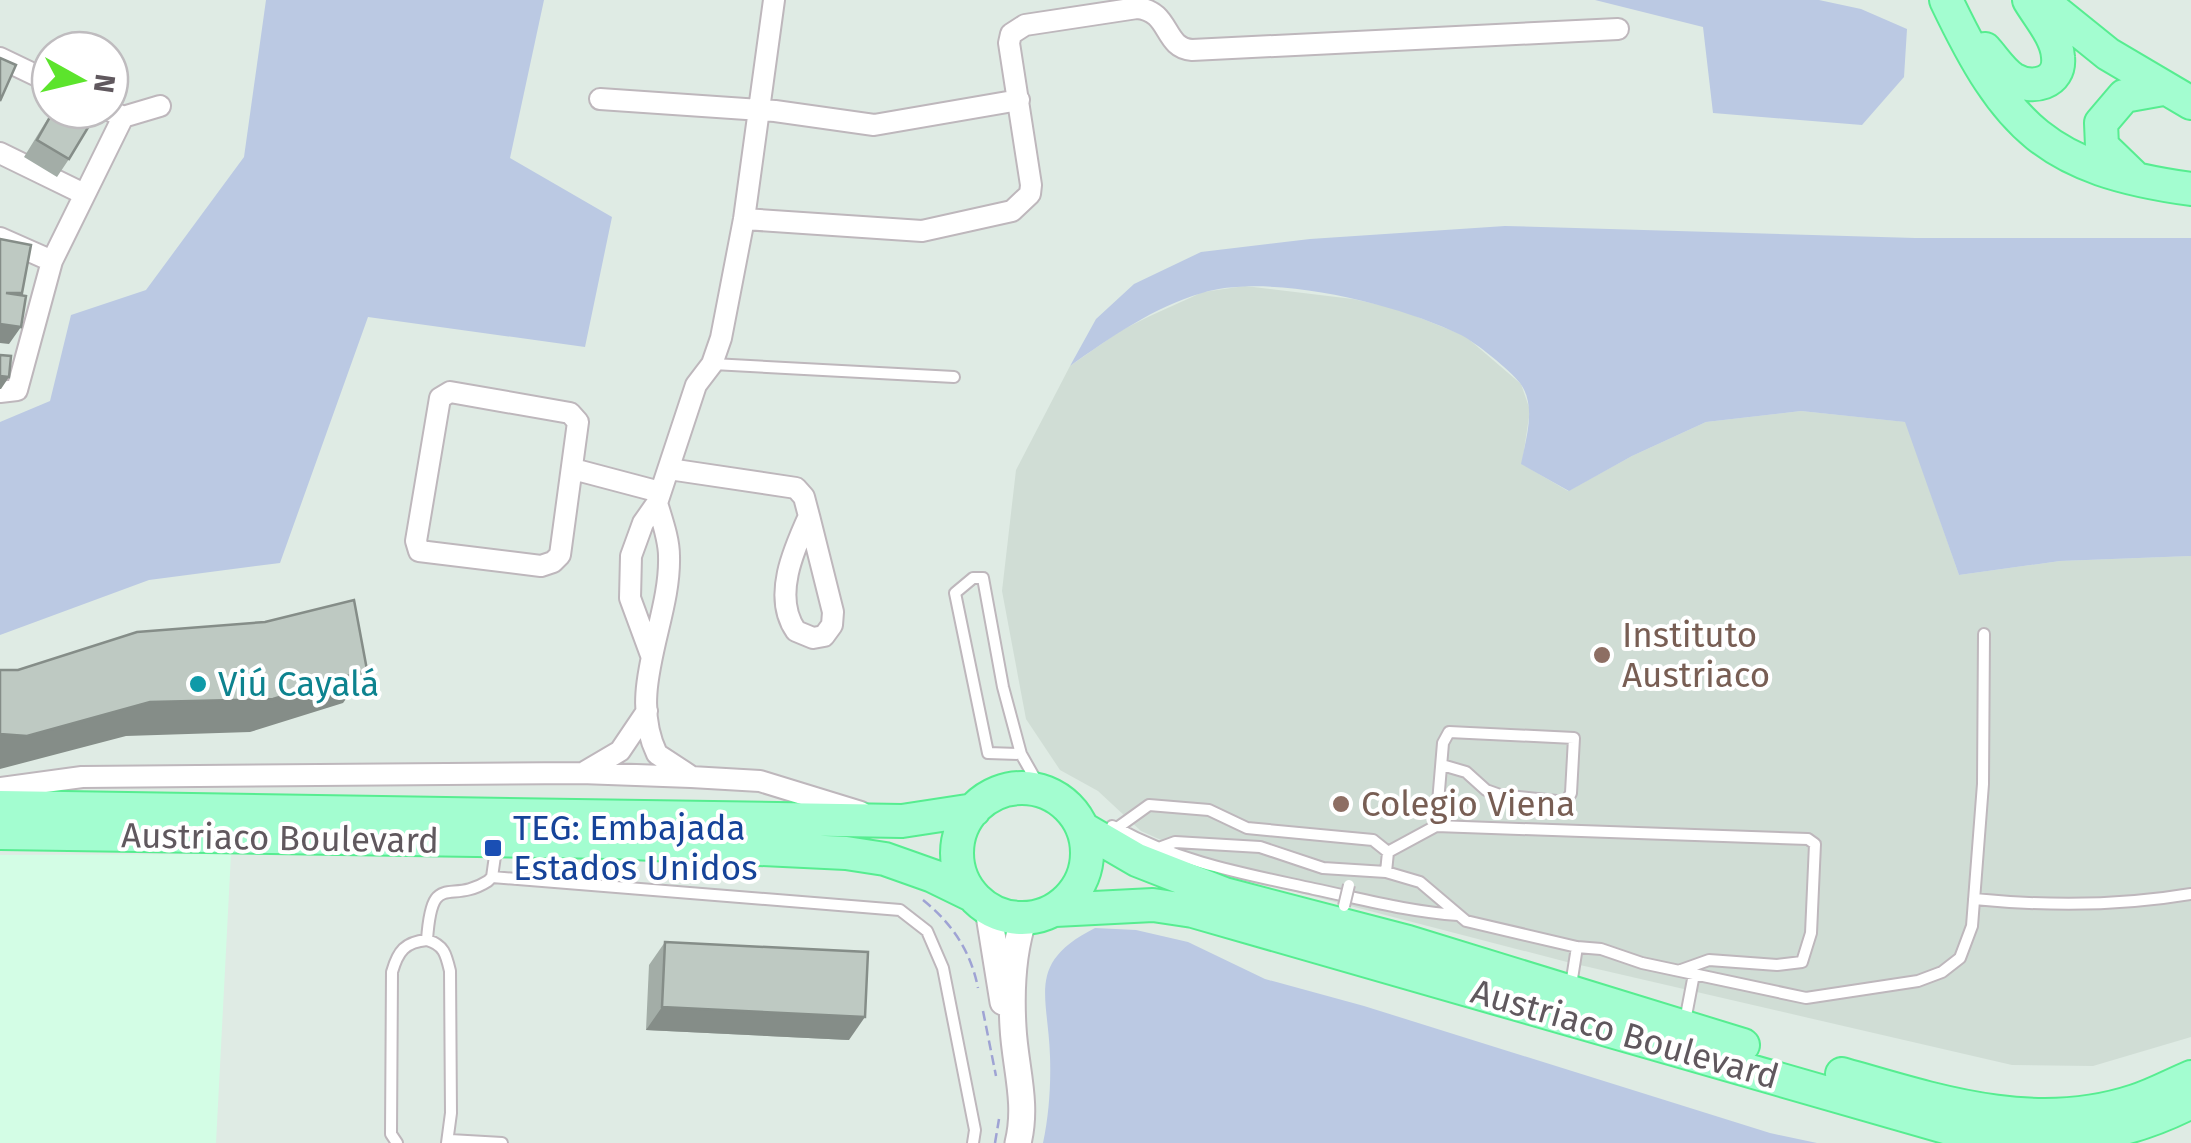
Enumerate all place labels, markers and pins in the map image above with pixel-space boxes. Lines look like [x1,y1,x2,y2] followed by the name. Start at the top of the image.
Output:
[1622,614,1770,696] place label: Instituto Austriaco
[1591,644,1613,666] marker: Instituto Austriaco
[218,663,379,705] place label: Viú Cayalá
[187,673,209,695] marker: Viú Cayalá
[1361,783,1575,825] place label: Colegio Viena
[1330,793,1352,815] marker: Colegio Viena
[513,807,758,889] place label: TEG: Embajada Estados Unidos
[482,837,504,859] marker: TEG: Embajada Estados Unidos

